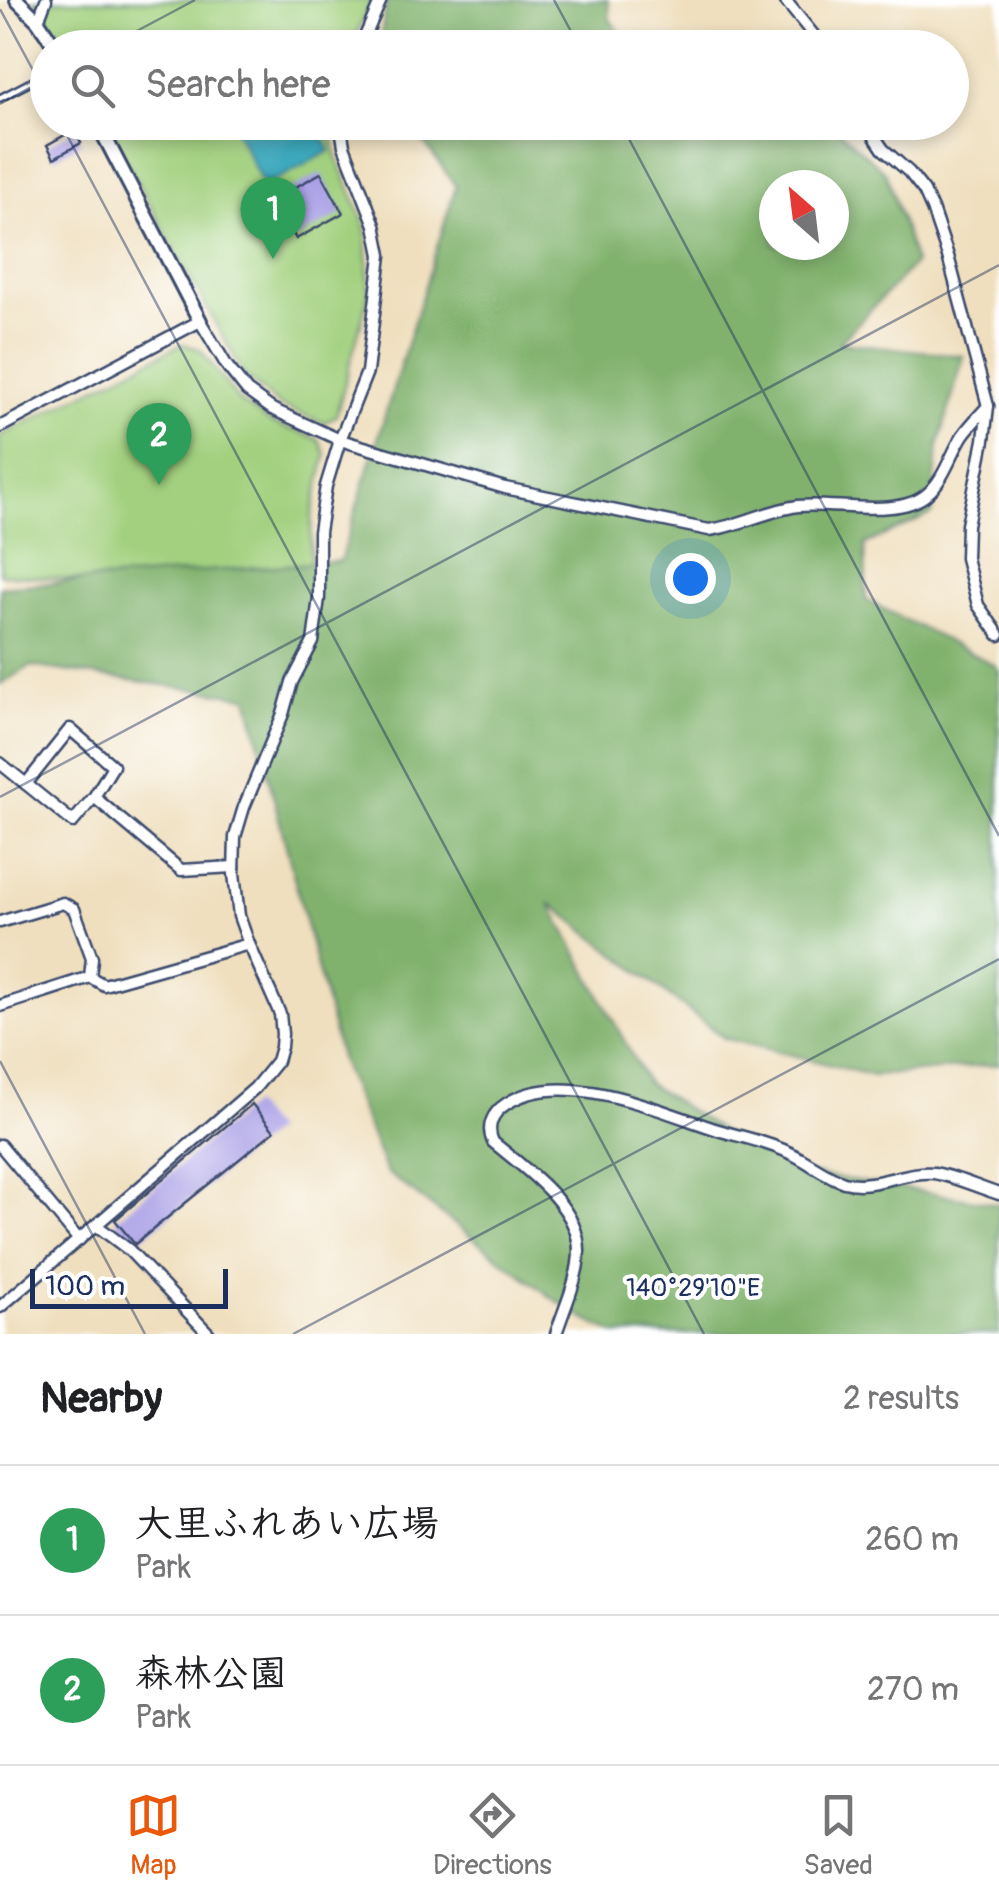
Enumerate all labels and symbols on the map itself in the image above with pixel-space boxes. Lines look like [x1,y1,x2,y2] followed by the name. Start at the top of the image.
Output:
[759,170,849,260] north arrow
[240,176,306,259] pin: 1
[126,402,192,485] pin: 2
[665,553,716,604] your location
[30,1264,228,1308] scale bar
[626,1273,760,1304] text: 140°29'10"E

